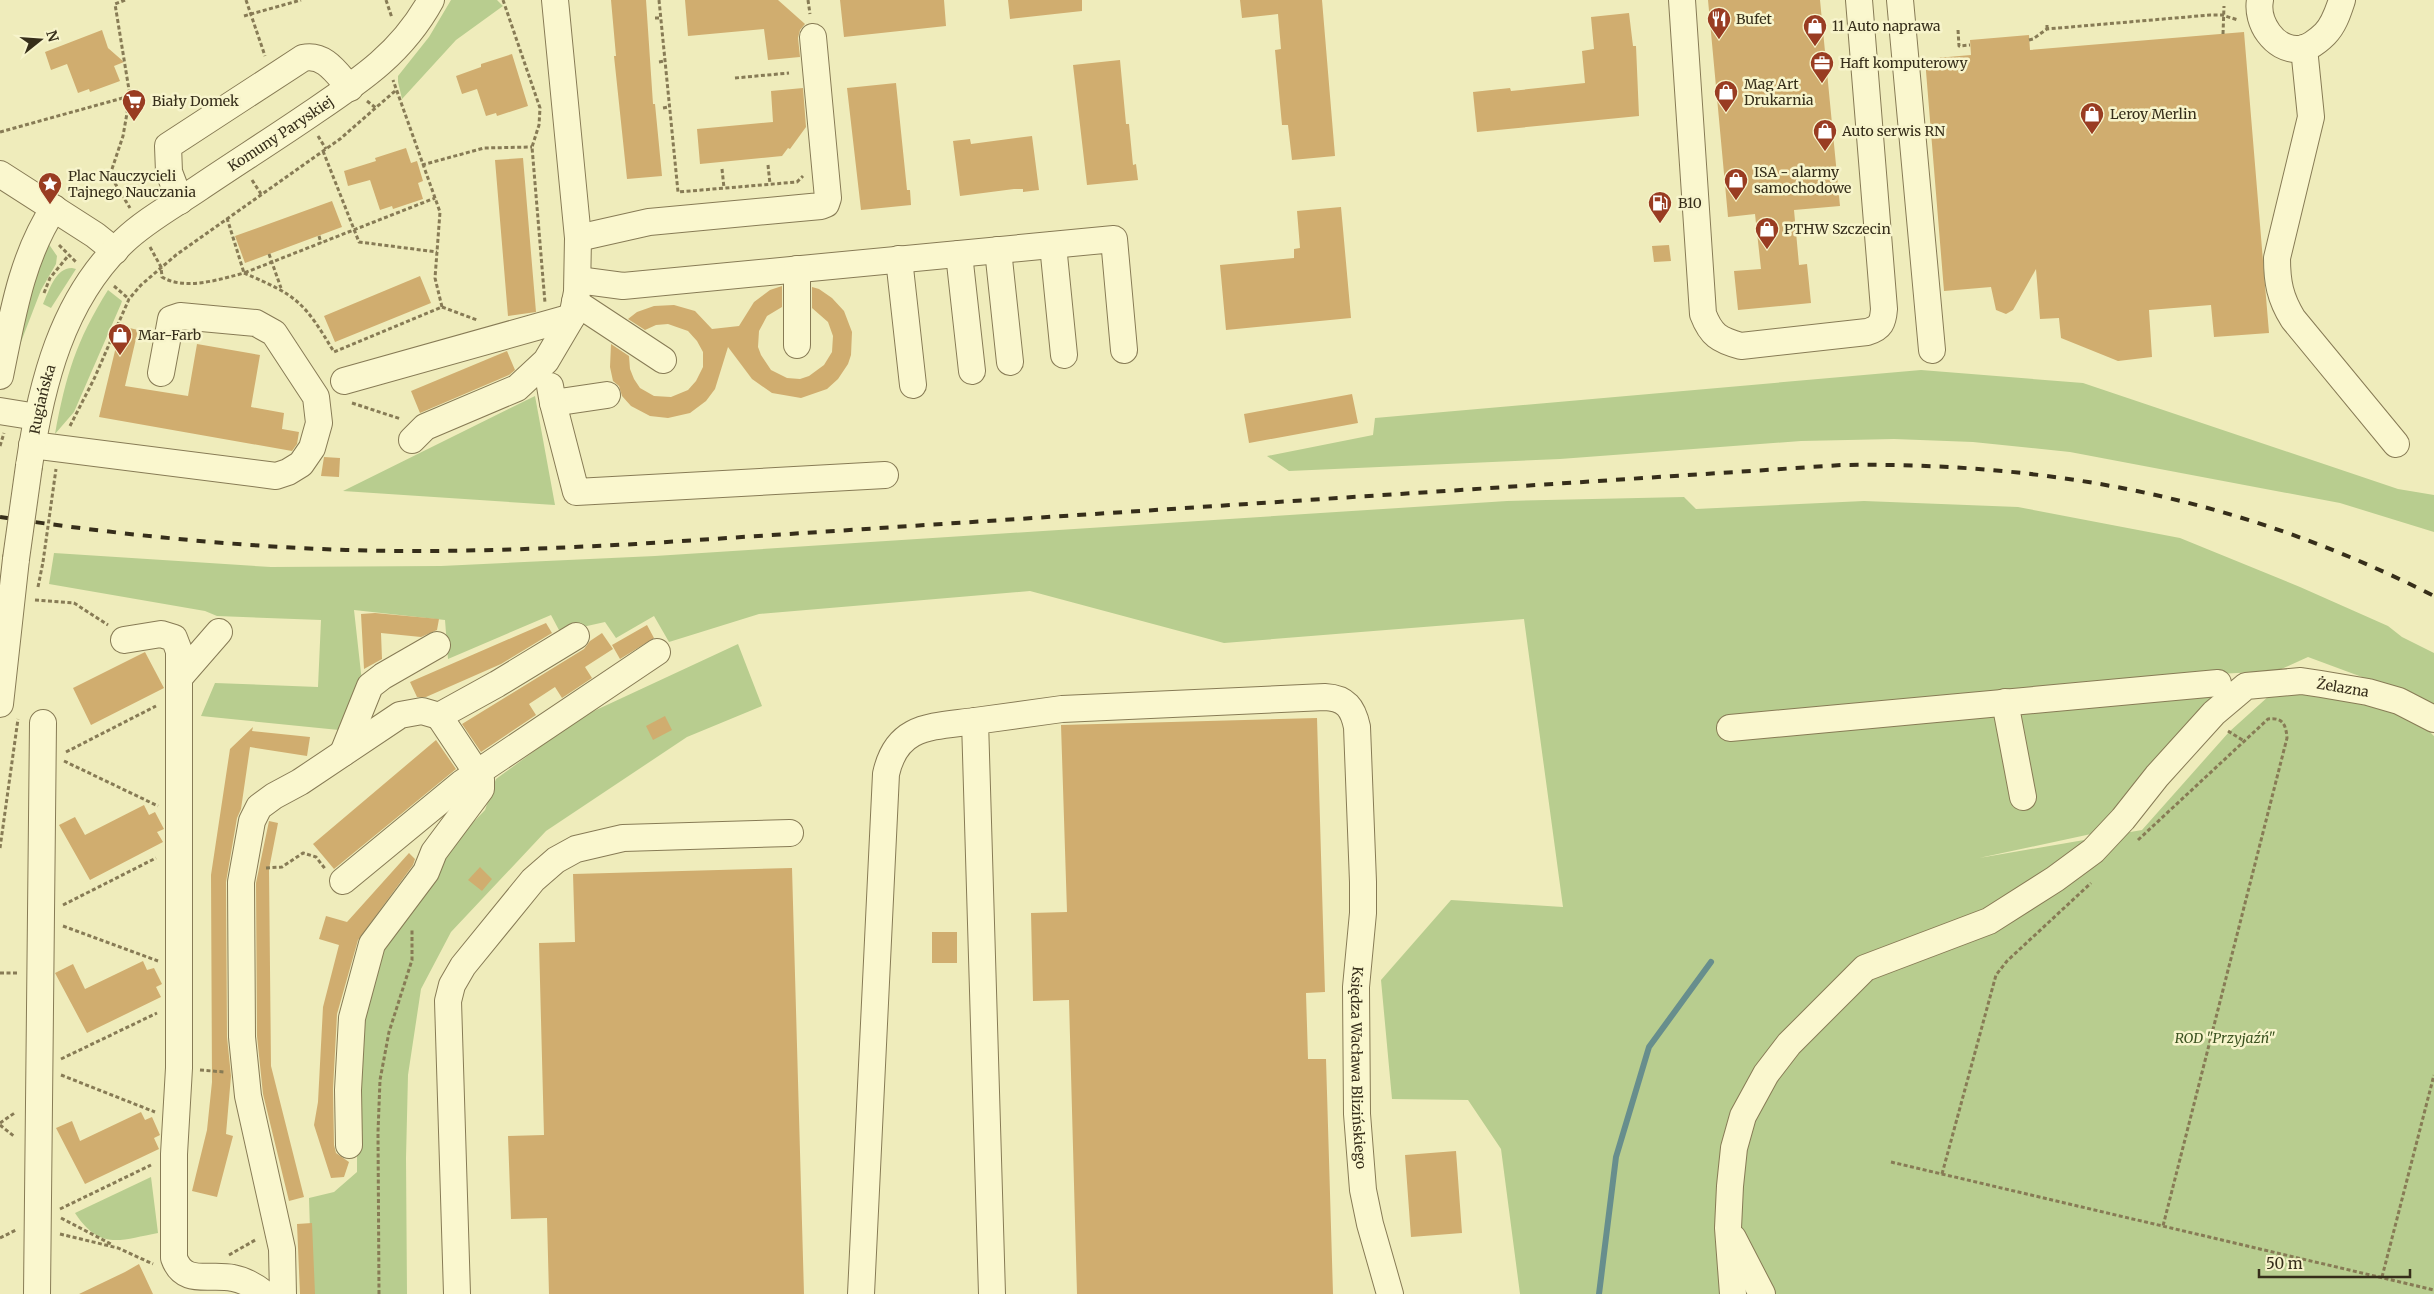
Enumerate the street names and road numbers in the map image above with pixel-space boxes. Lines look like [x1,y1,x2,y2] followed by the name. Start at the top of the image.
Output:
[224,92,337,175] street label: Komuny Paryskiej
[25,362,60,436] street label: Rugiańska
[2315,674,2371,701] street label: Żelazna
[1347,966,1370,1170] street label: Księdza Wacława Blizińskiego

